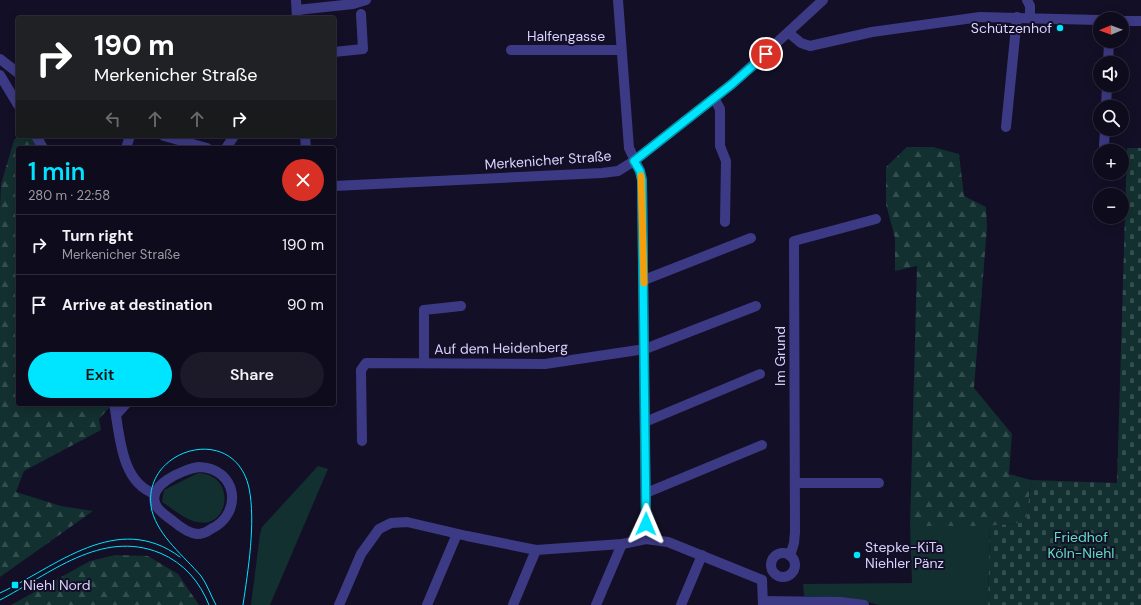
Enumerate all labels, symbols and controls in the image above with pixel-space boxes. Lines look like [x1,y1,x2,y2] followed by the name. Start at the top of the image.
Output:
[1093,12,1129,48] north arrow
[1093,12,1129,224] map controls
[971,19,1052,37] place label: Schützenhof
[1055,23,1065,33] marker: Schützenhof
[94,27,175,64] text: 190 m
[527,27,605,45] street label: Halfengasse
[28,32,80,84] icon: right
[749,37,783,71] pin
[755,43,777,65] icon: arrive
[1093,56,1129,92] button: sound
[94,63,257,87] text: Merkenicher Straße
[1093,100,1129,136] button: search
[102,108,124,130] icon: left
[144,108,166,130] icon: ahead
[186,108,208,130] icon: ahead
[228,108,250,130] icon: right
[1093,144,1129,180] button: +
[484,147,612,173] street label: Merkenicher Straße
[28,156,85,187] text: 1 min
[282,159,324,201] button: close
[28,187,110,204] text: 280 m · 22:58
[1093,188,1129,224] button: −
[62,226,133,246] text: Turn right
[28,234,50,256] icon: right
[282,235,324,255] text: 190 m
[62,246,180,263] text: Merkenicher Straße
[28,294,50,316] icon: arrive
[62,295,213,315] text: Arrive at destination
[287,295,324,315] text: 90 m
[771,326,789,386] street label: Im Grund
[434,338,568,358] street label: Auf dem Heidenberg
[28,352,172,398] button: Exit
[180,352,324,398] button: Share
[625,503,667,545] position arrow
[1048,528,1114,562] park label: Friedhof Köln-Niehl
[865,538,944,572] place label: Stepke-KiTa Niehler Pänz
[852,550,862,560] marker: Stepke-KiTa Niehler Pänz
[23,576,91,594] place label: Niehl Nord
[10,580,20,590] marker: Niehl Nord

